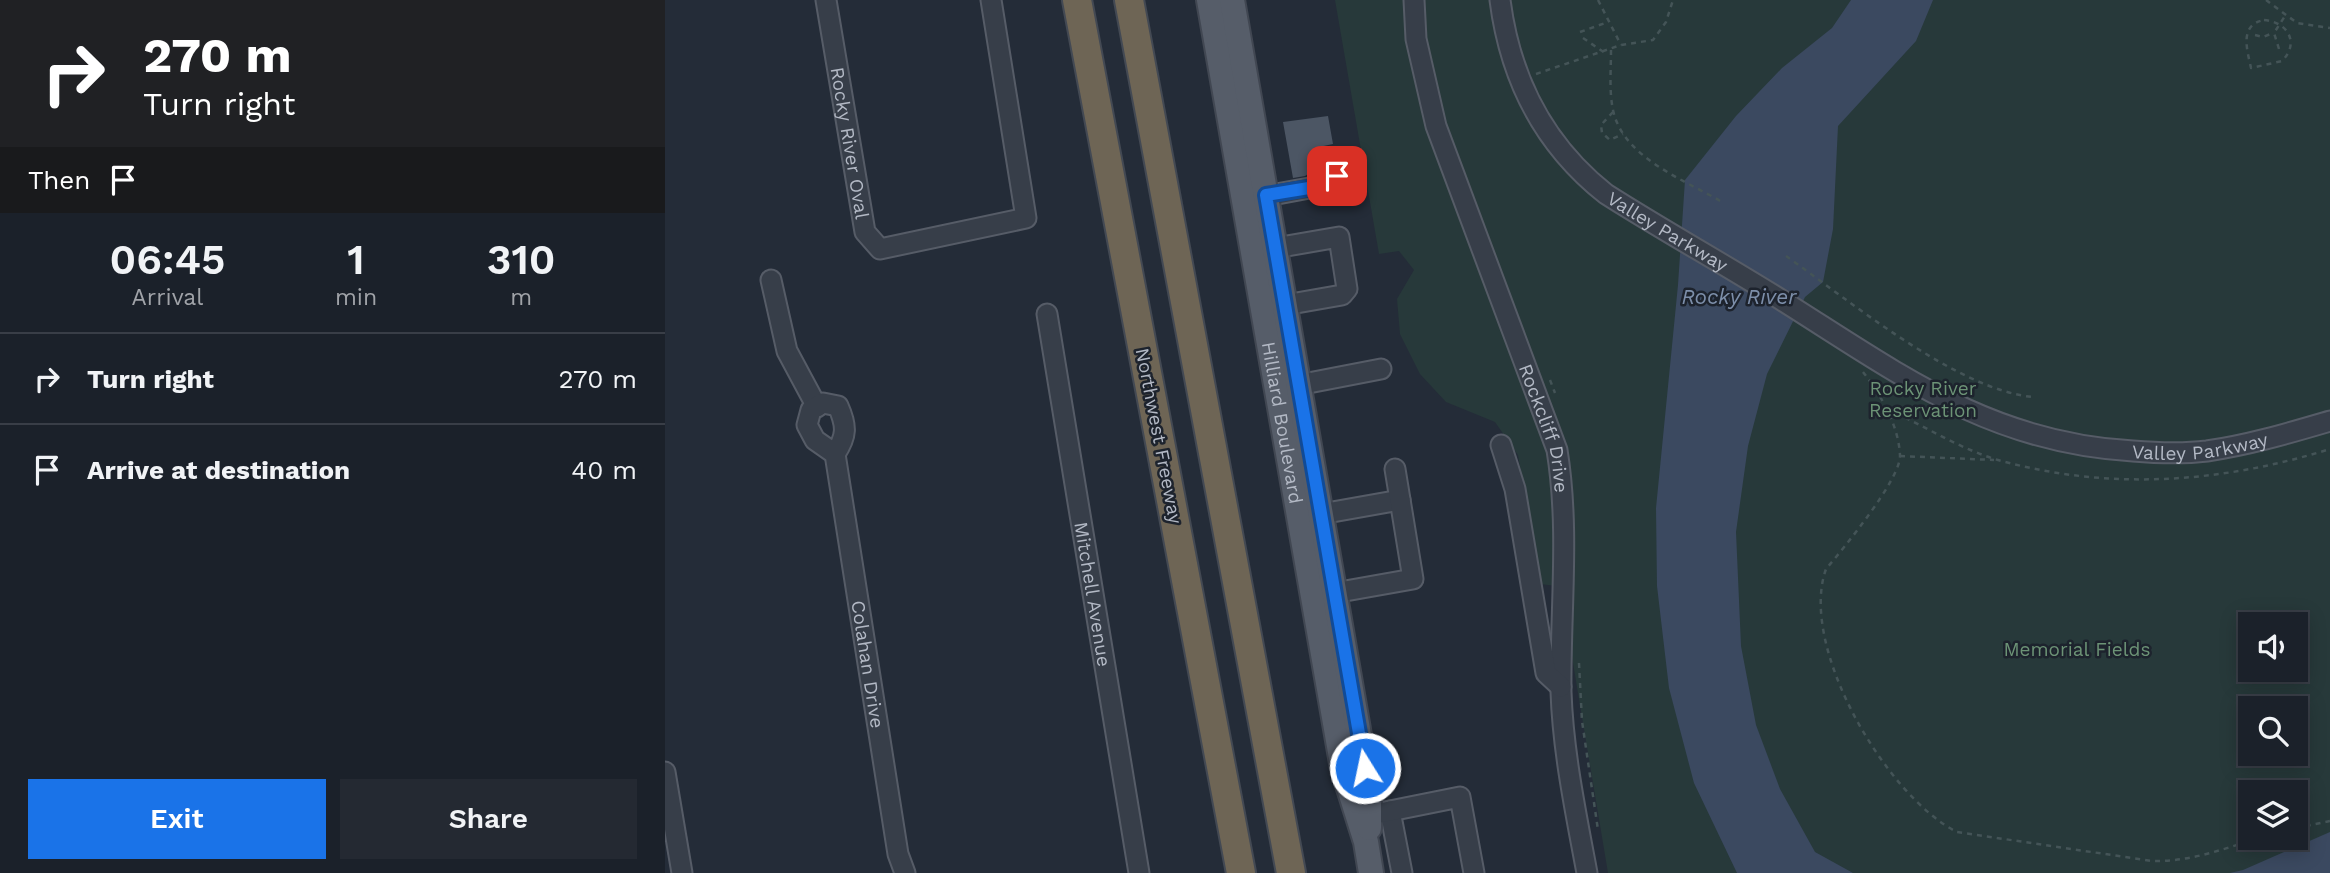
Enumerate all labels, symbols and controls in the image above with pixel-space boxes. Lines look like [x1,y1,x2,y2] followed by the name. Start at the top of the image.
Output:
[143,26,292,84] text: 270 m
[28,28,119,119] icon: right
[826,65,874,221] street label: Rocky River Oval
[143,85,295,123] text: Turn right
[1307,146,1367,206] pin
[1318,157,1356,195] icon: arrive
[104,161,142,199] icon: arrive
[28,165,90,195] text: Then
[1603,186,1732,276] street label: Valley Parkway
[109,235,226,284] text: 06:45
[347,235,365,284] text: 1
[487,235,556,284] text: 310
[132,284,203,311] text: Arrival
[335,284,377,311] text: min
[510,284,532,311] text: m
[1682,284,1797,309] water label: Rocky River
[1257,340,1308,506] street label: Hilliard Boulevard
[1131,346,1187,526] street label: Northwest Freeway
[28,360,66,398] icon: right
[1514,360,1573,494] street label: Rockcliff Drive
[87,364,214,394] text: Turn right
[558,364,637,394] text: 270 m
[1869,377,1977,422] park label: Rocky River Reservation
[2131,427,2270,464] street label: Valley Parkway
[28,451,66,489] icon: arrive
[87,455,350,485] text: Arrive at destination
[571,455,637,485] text: 40 m
[1070,520,1116,668] street label: Mitchell Avenue
[847,599,890,730] street label: Colahan Drive
[2238,612,2308,850] map controls
[2238,612,2308,682] button: sound
[2003,638,2151,661] park label: Memorial Fields
[2238,696,2308,766] button: search
[1328,731,1402,805] position arrow
[28,779,326,859] button: Exit
[340,779,637,859] button: Share
[2238,780,2308,850] button: layers

